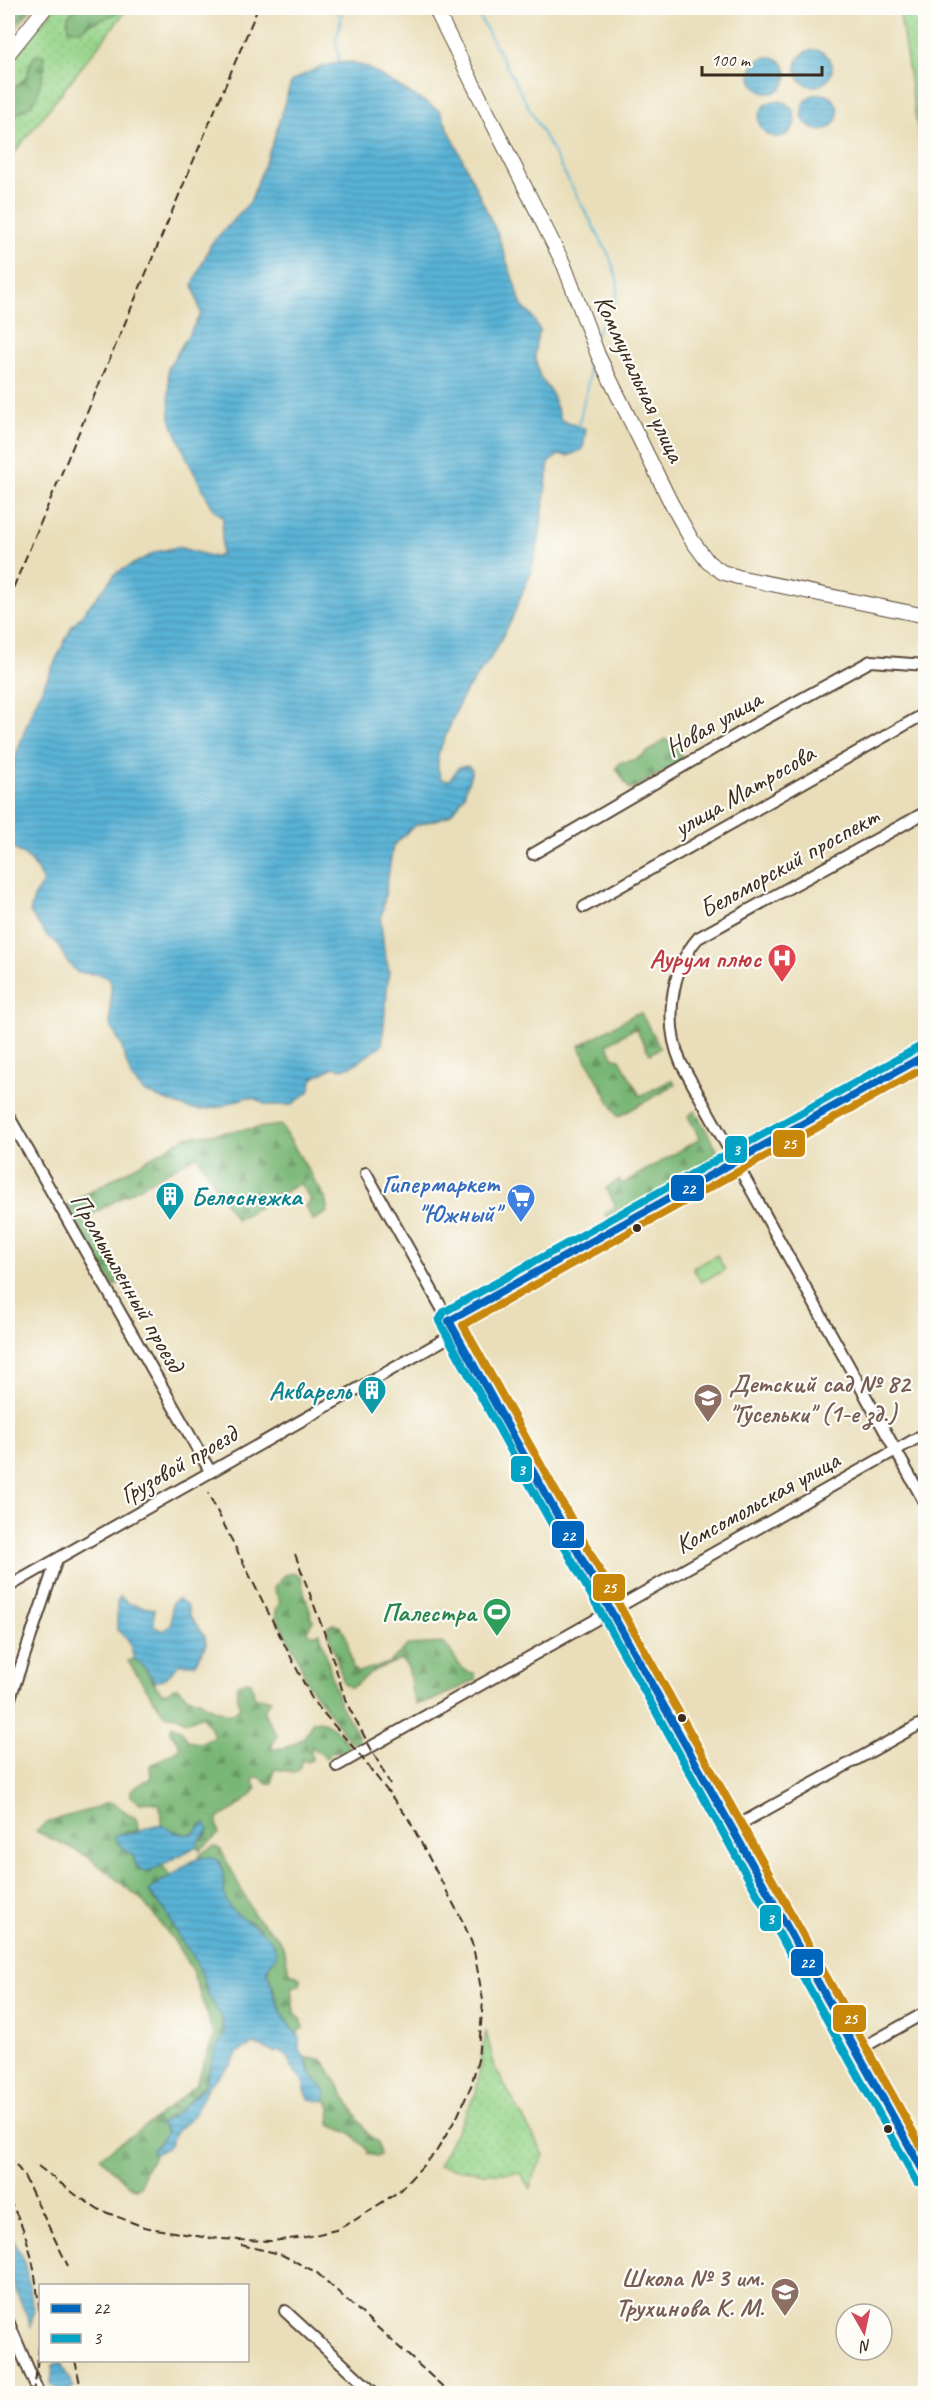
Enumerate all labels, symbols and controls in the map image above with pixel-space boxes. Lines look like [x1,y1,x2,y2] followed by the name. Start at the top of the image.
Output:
[702,39,822,77] scale bar
[711,49,752,71] text: 100 m
[586,289,693,468] street label: Коммунальная улица
[659,681,770,764] street label: Новая улица
[666,736,822,845] street label: улица Матросова
[693,799,886,926] street label: Беломорский проспект
[649,942,762,975] place label: Аурум плюс
[766,942,798,984] hospital icon: Аурум плюс
[772,1129,806,1158] line badge: 25
[782,1134,798,1154] text: 25
[724,1135,748,1164] line badge: 3
[732,1140,741,1160] text: 3
[382,1167,506,1230] place label: Гипермаркет "Южный"
[670,1174,705,1202] line badge: 22
[681,1179,697,1199] text: 22
[154,1180,186,1222] building icon: Белоснежка
[191,1180,304,1213] place label: Белоснежка
[505,1182,537,1224] supermarket icon: Гипермаркет "Южный"
[63,1187,194,1380] street label: Промышленный проезд
[631,1222,643,1234] unlabelled marker
[729,1367,912,1430] place label: Детский сад № 82 "Гусельки" (1-е зд.)
[269,1374,353,1407] place label: Акварель
[356,1374,388,1416] building icon: Акварель
[692,1382,724,1424] school or university icon: Детский сад № 82 "Гусельки" (1-е зд.)
[114,1416,245,1511] street label: Грузовой проезд
[669,1443,847,1561] street label: Комсомольская улица
[510,1455,533,1483] line badge: 3
[517,1460,526,1480] text: 3
[551,1520,585,1549] line badge: 22
[561,1526,577,1546] text: 22
[592,1573,626,1602] line badge: 25
[602,1578,618,1598] text: 25
[382,1596,479,1629] place label: Палестра
[481,1596,513,1638] sports icon: Палестра
[676,1712,688,1724] unlabelled marker
[759,1904,782,1932] line badge: 3
[766,1909,775,1929] text: 3
[790,1948,824,1977] line badge: 22
[800,1953,816,1973] text: 22
[832,2004,867,2033] line badge: 25
[843,2009,859,2029] text: 25
[882,2123,894,2135] unlabelled marker
[615,2261,765,2324] place label: Школа № 3 им. Трухинова К. М.
[769,2276,801,2318] school or university icon: Школа № 3 им. Трухинова К. М.
[39,2284,249,2362] legend
[93,2297,111,2319] text: 22
[834,2302,894,2362] north arrow
[93,2327,103,2349] text: 3
[857,2335,873,2357] text: N

